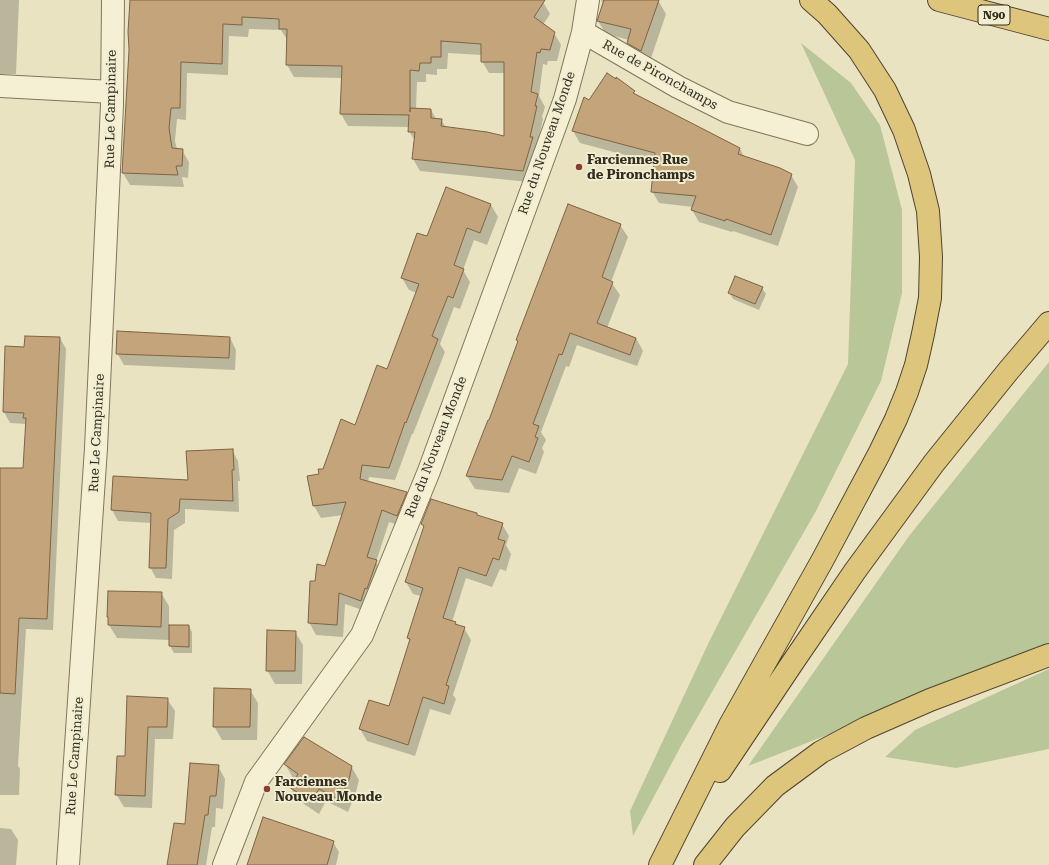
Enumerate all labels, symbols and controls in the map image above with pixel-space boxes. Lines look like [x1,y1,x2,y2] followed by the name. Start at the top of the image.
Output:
[978,5,1010,25] road number: N90
[600,37,720,113] street label: Rue de Pironchamps
[102,50,120,168] street label: Rue Le Campinaire
[515,69,579,217] street label: Rue du Nouveau Monde
[587,152,695,183] place label: Farciennes Rue de Pironchamps
[574,162,584,172] marker: Farciennes Rue de Pironchamps
[86,373,108,493] street label: Rue Le Campinaire
[402,374,470,520] street label: Rue du Nouveau Monde
[63,696,87,816] street label: Rue Le Campinaire
[275,774,382,805] place label: Farciennes Nouveau Monde
[262,784,272,794] marker: Farciennes Nouveau Monde

